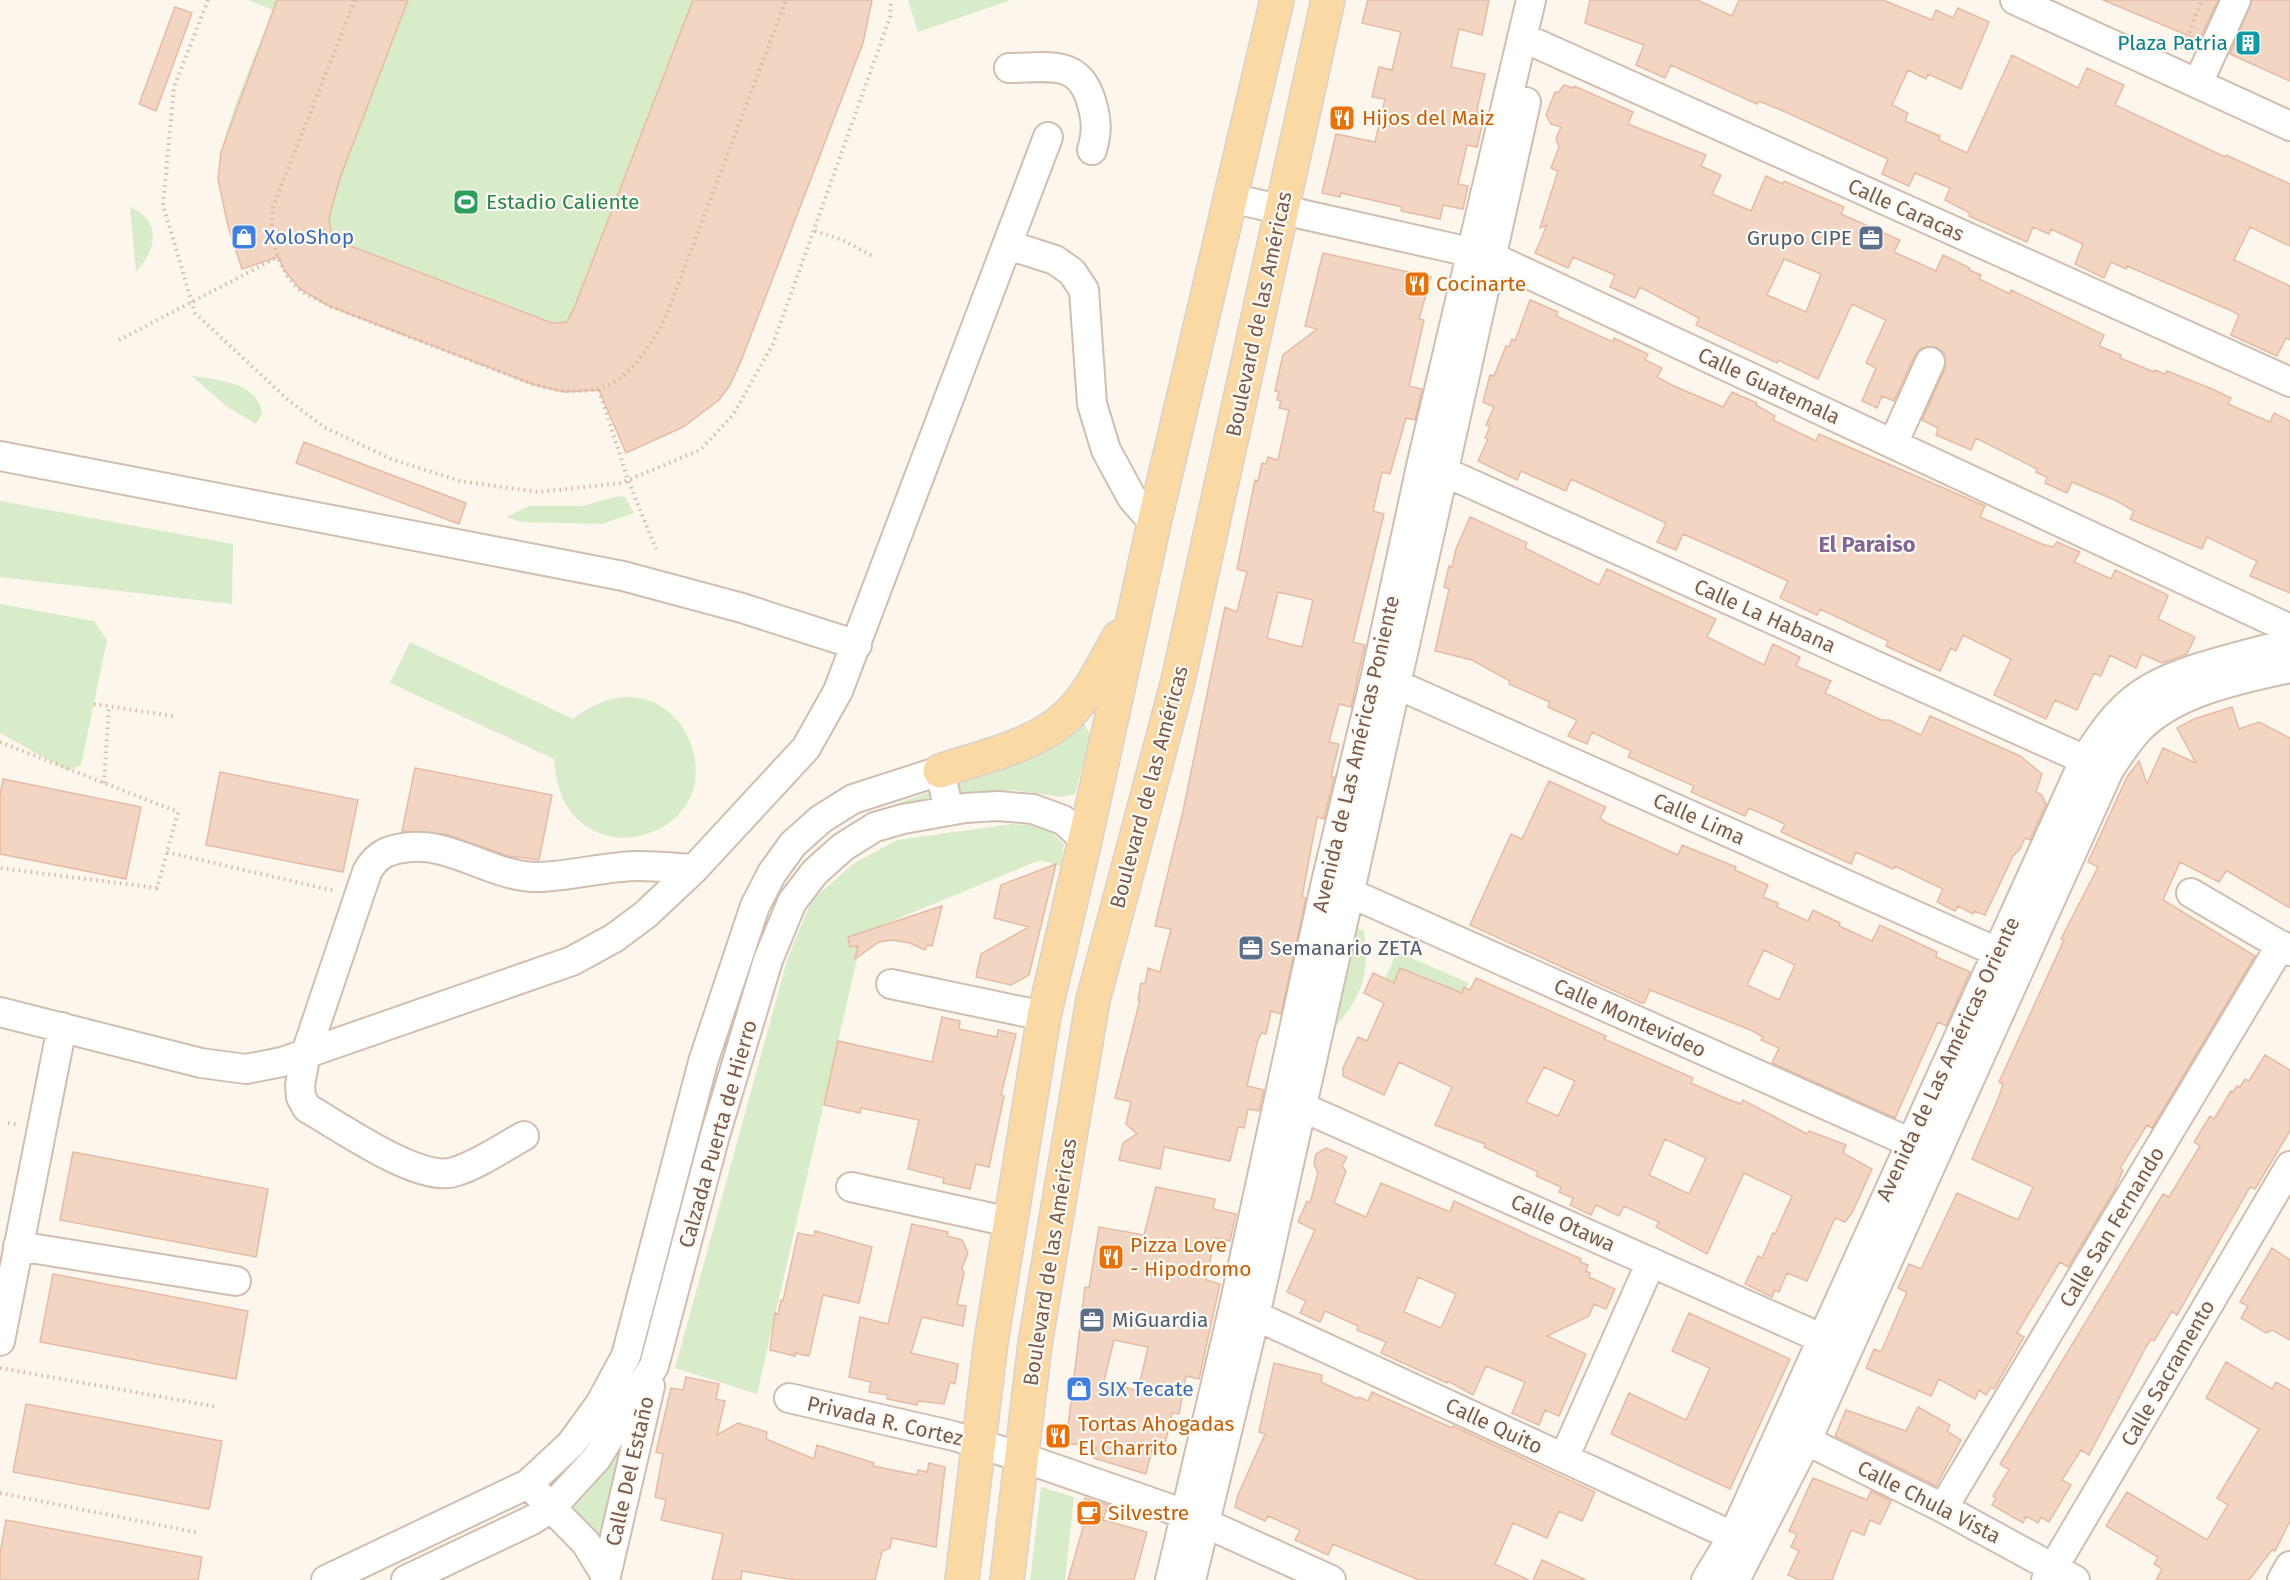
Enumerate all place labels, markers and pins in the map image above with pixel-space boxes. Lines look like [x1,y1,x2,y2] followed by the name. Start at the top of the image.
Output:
[2233,28,2263,58] building icon: Plaza Patria
[2117,30,2228,56] place label: Plaza Patria
[1327,103,1357,133] restaurant icon: Hijos del Maiz
[1362,105,1494,131] place label: Hijos del Maiz
[451,187,481,217] sports icon: Estadio Caliente
[486,189,639,215] place label: Estadio Caliente
[229,222,259,252] shop icon: XoloShop
[1856,223,1886,253] office icon: Grupo CIPE
[264,224,354,250] place label: XoloShop
[1747,225,1852,251] place label: Grupo CIPE
[1402,269,1432,299] restaurant icon: Cocinarte
[1436,271,1526,297] place label: Cocinarte
[1236,933,1266,963] office icon: Semanario ZETA
[1270,935,1422,961] place label: Semanario ZETA
[1130,1232,1252,1282] place label: Pizza Love - Hipodromo
[1096,1242,1126,1272] restaurant icon: Pizza Love - Hipodromo
[1077,1305,1107,1335] office icon: MiGuardia
[1112,1307,1209,1333] place label: MiGuardia
[1064,1374,1094,1404] shop icon: SIX Tecate
[1098,1376,1194,1402] place label: SIX Tecate
[1078,1411,1234,1461] place label: Tortas Ahogadas El Charrito
[1043,1421,1073,1451] restaurant icon: Tortas Ahogadas El Charrito
[1074,1498,1104,1528] cafe icon: Silvestre
[1108,1500,1189,1526] place label: Silvestre

